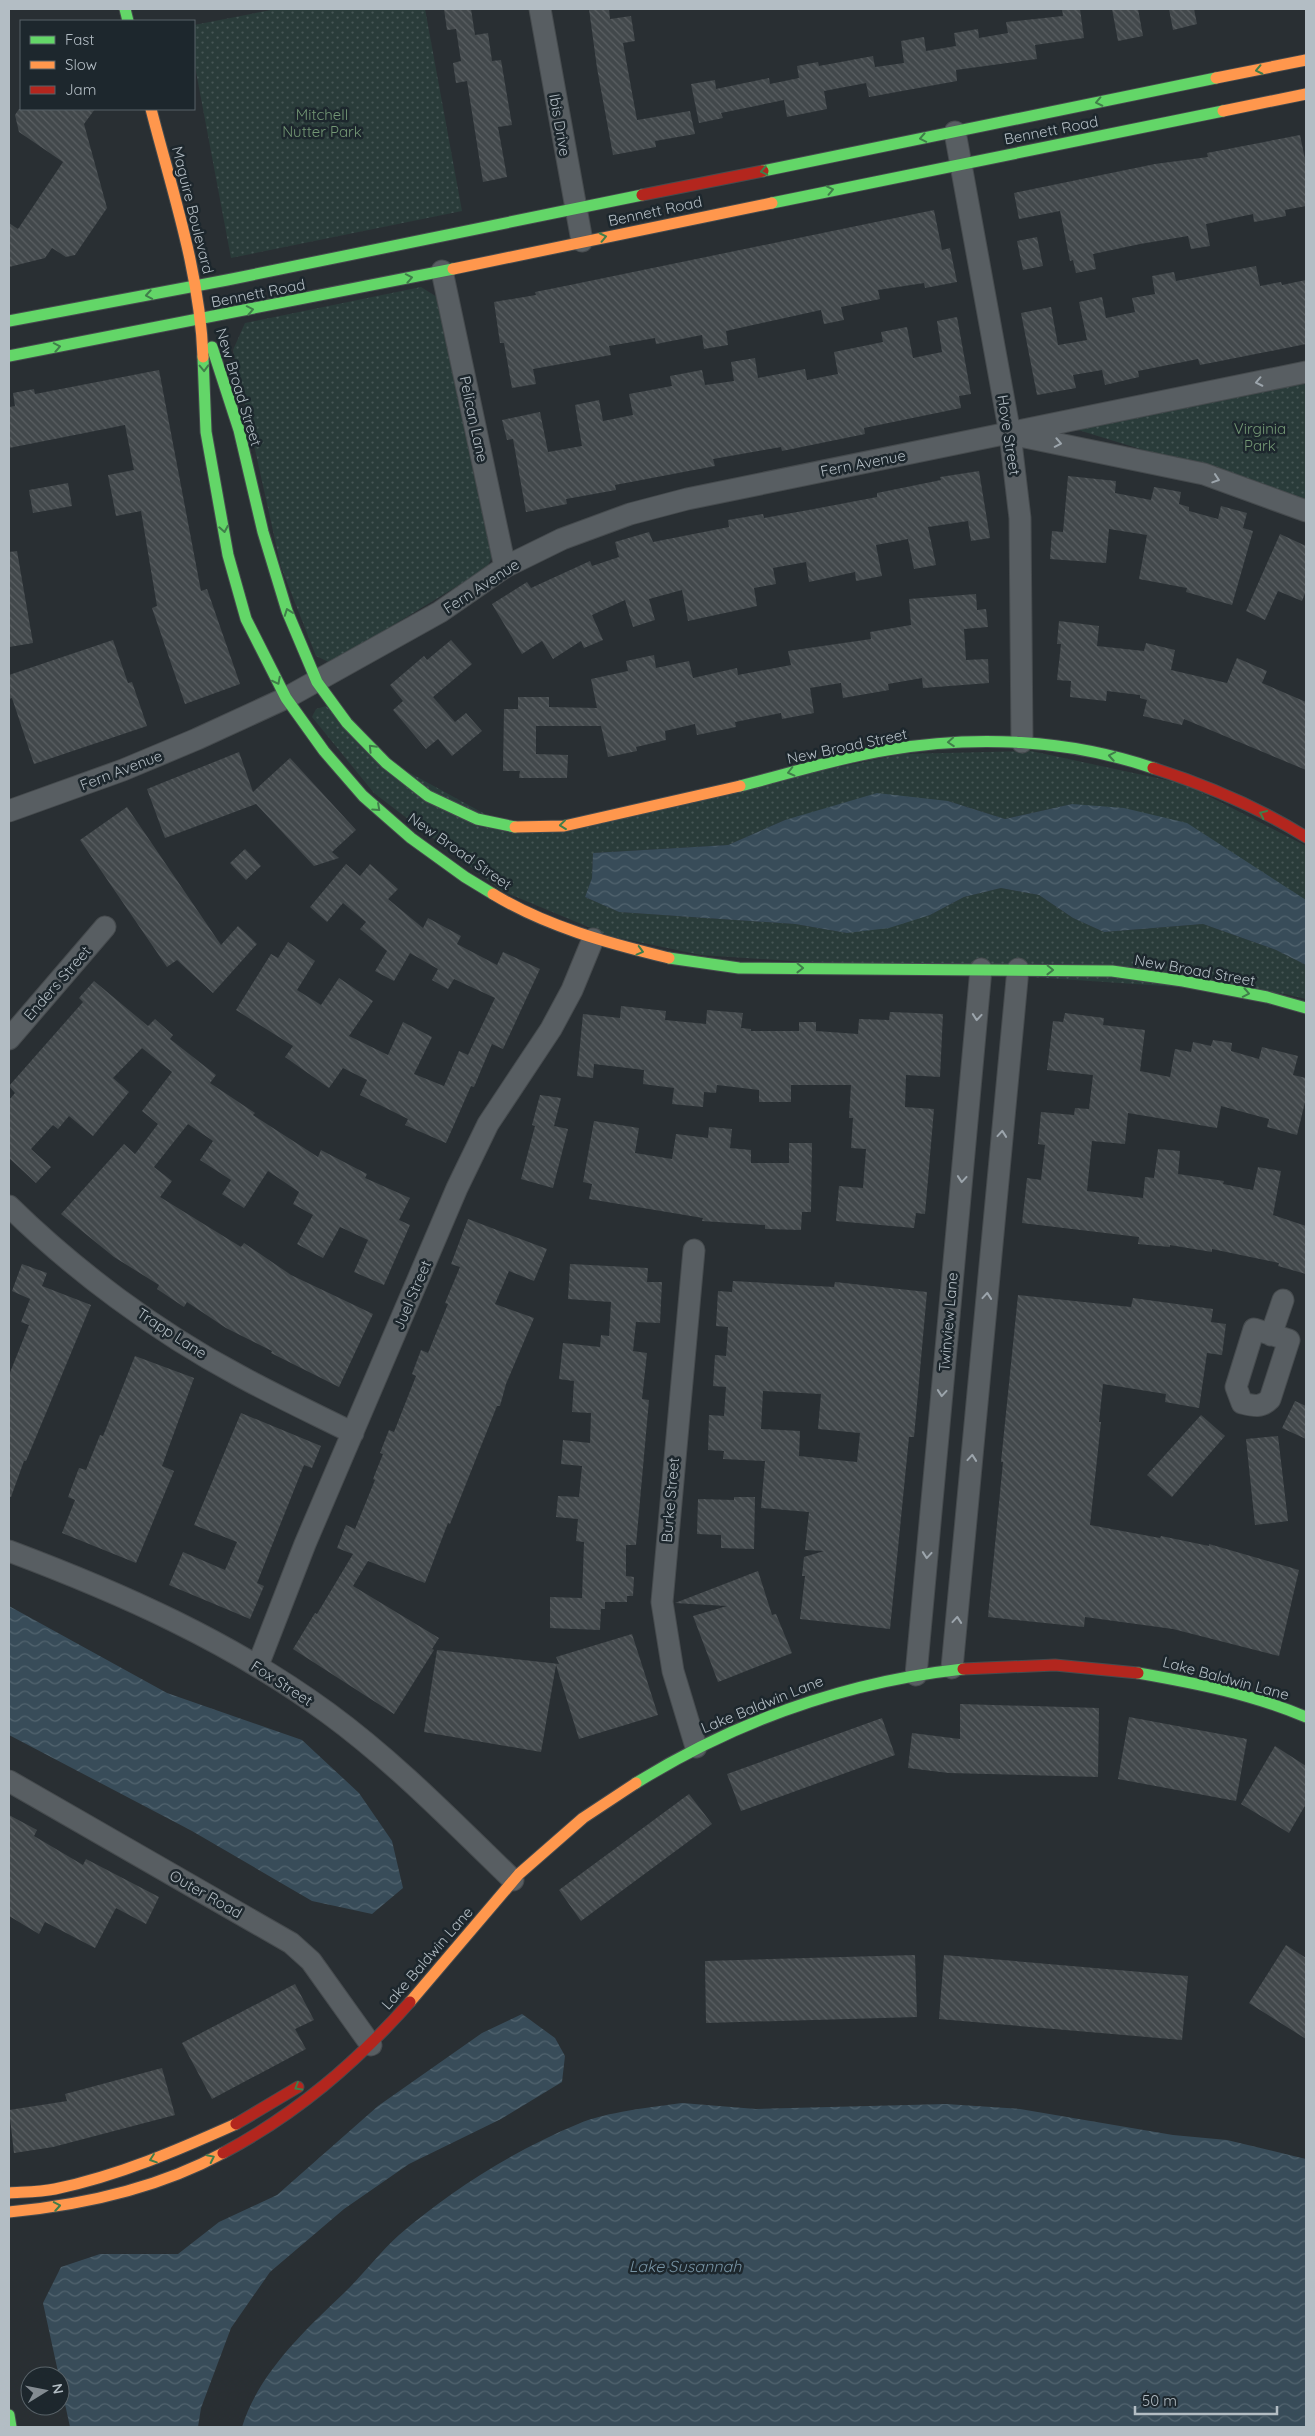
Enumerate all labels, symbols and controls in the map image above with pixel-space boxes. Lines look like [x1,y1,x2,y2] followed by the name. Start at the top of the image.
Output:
[20,20,195,110] legend
[65,30,94,49] text: Fast
[65,55,97,74] text: Slow
[1254,64,1263,74] one-way arrow
[65,80,96,99] text: Jam
[545,92,575,158] street label: Ibis Drive
[1095,96,1104,107] one-way arrow
[282,105,362,141] park label: Mitchell Nutter Park
[1002,112,1100,148] street label: Bennett Road
[919,133,927,143] one-way arrow
[168,144,218,276] street label: Maguire Boulevard
[759,165,768,175] one-way arrow
[826,186,835,196] one-way arrow
[606,192,704,230] street label: Bennett Road
[598,232,607,243] one-way arrow
[405,273,414,284] one-way arrow
[209,275,307,311] street label: Bennett Road
[144,290,153,300] one-way arrow
[246,305,255,316] one-way arrow
[212,326,266,448] street label: New Broad Street
[52,343,61,353] one-way arrow
[199,364,209,372] one-way arrow
[456,374,492,464] street label: Pelican Lane
[1254,376,1263,387] one-way arrow
[993,393,1025,477] street label: Hove Street
[1234,419,1286,455] park label: Virginia Park
[1053,437,1062,448] one-way arrow
[819,445,907,481] street label: Fern Avenue
[1212,473,1220,483] one-way arrow
[218,525,228,533] one-way arrow
[440,554,522,618] street label: Fern Avenue
[284,608,294,616] one-way arrow
[271,676,282,685] one-way arrow
[785,724,909,768] street label: New Broad Street
[946,737,954,748] one-way arrow
[369,745,378,754] one-way arrow
[77,746,165,794] street label: Fern Avenue
[1108,751,1117,761] one-way arrow
[788,767,796,777] one-way arrow
[372,803,381,812] one-way arrow
[404,808,516,894] street label: New Broad Street
[1259,809,1268,820] one-way arrow
[559,820,567,831] one-way arrow
[19,942,95,1024] street label: Enders Street
[635,945,644,956] one-way arrow
[1133,950,1257,990] street label: New Broad Street
[797,963,805,974] one-way arrow
[1047,965,1055,975] one-way arrow
[1242,988,1251,998] one-way arrow
[971,1014,982,1022] one-way arrow
[996,1130,1007,1138] one-way arrow
[956,1175,967,1183] one-way arrow
[389,1257,435,1333] street label: Juel Street
[934,1272,962,1372] street label: Twinview Lane
[981,1292,992,1300] one-way arrow
[134,1303,210,1363] street label: Trapp Lane
[937,1389,948,1397] one-way arrow
[966,1454,977,1462] one-way arrow
[657,1457,683,1543] street label: Burke Street
[922,1551,933,1559] one-way arrow
[951,1615,962,1623] one-way arrow
[1161,1652,1291,1704] street label: Lake Baldwin Lane
[248,1656,316,1710] street label: Fox Street
[698,1671,826,1737] street label: Lake Baldwin Lane
[166,1866,246,1922] street label: Outer Road
[377,1903,477,2013] street label: Lake Baldwin Lane
[295,2080,304,2090] one-way arrow
[206,2153,215,2164] one-way arrow
[150,2154,158,2164] one-way arrow
[53,2201,61,2211] one-way arrow
[629,2256,742,2276] water label: Lake Susannah
[20,2366,70,2416] north arrow
[48,2382,68,2395] text: N
[1135,2384,1278,2416] scale bar
[1142,2391,1177,2410] text: 50 m

